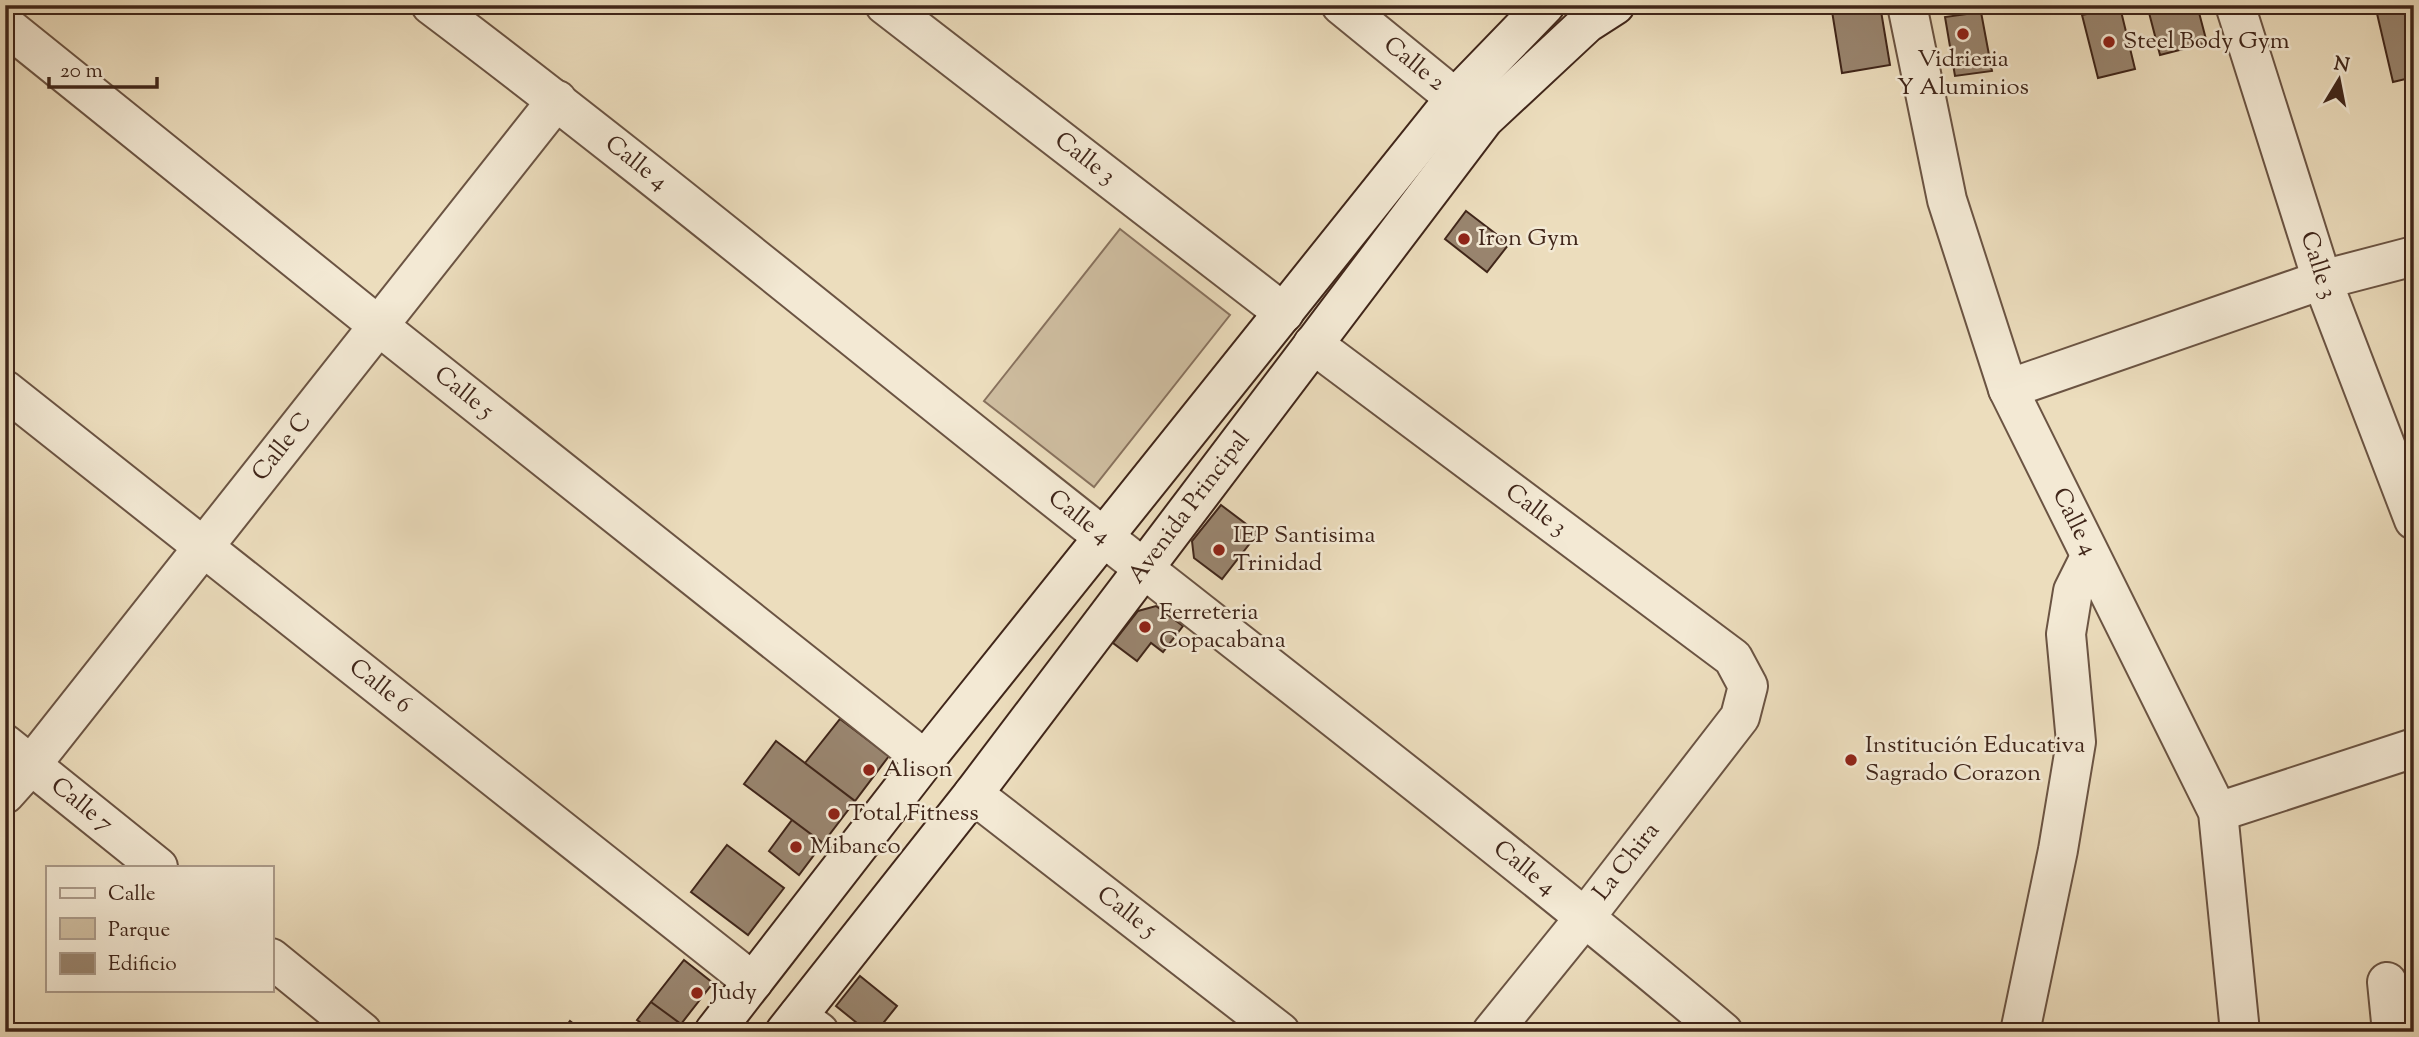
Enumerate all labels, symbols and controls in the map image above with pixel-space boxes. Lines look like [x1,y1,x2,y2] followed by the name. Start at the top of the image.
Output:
[2123,25,2290,59] place label: Steel Body Gym
[1955,26,1971,42] marker: Vidrieria Y Aluminios
[1376,29,1452,100] street label: Calle 2
[2101,34,2117,50] marker: Steel Body Gym
[1897,43,2029,105] place label: Vidrieria Y Aluminios
[49,46,158,90] scale bar
[2304,46,2374,116] north arrow
[2332,51,2351,80] text: N
[60,57,103,87] text: 20 m
[1047,124,1122,194] street label: Calle 3
[597,128,674,199] street label: Calle 4
[1478,222,1579,256] place label: Iron Gym
[2291,227,2345,304] street label: Calle 3
[1456,231,1472,247] marker: Iron Gym
[426,359,501,428] street label: Calle 5
[244,406,320,489] street label: Calle C
[1121,424,1259,591] street label: Avenida Principal
[1498,476,1574,545] street label: Calle 3
[1040,482,1117,553] street label: Calle 4
[2043,482,2105,562] street label: Calle 4
[1233,519,1376,581] place label: IEP Santisima Trinidad
[1211,542,1227,558] marker: IEP Santisima Trinidad
[1159,596,1286,658] place label: Ferreteria Copacabana
[1137,619,1153,635] marker: Ferreteria Copacabana
[341,651,418,722] street label: Calle 6
[1865,729,2085,791] place label: Institución Educativa Sagrado Corazon
[1843,752,1859,768] marker: Institución Educativa Sagrado Corazon
[883,753,953,787] place label: Alison
[861,762,877,778] marker: Alison
[43,770,120,841] street label: Calle 7
[848,797,979,831] place label: Total Fitness
[826,806,842,822] marker: Total Fitness
[1586,816,1668,908] street label: La Chira
[810,830,901,864] place label: Mibanco
[1485,833,1563,904] street label: Calle 4
[788,839,804,855] marker: Mibanco
[46,866,273,992] legend
[1089,879,1164,947] street label: Calle 5
[108,880,156,910] text: Calle
[108,916,170,946] text: Parque
[108,950,177,980] text: Edificio
[709,976,757,1010] place label: Judy
[689,985,705,1001] marker: Judy

